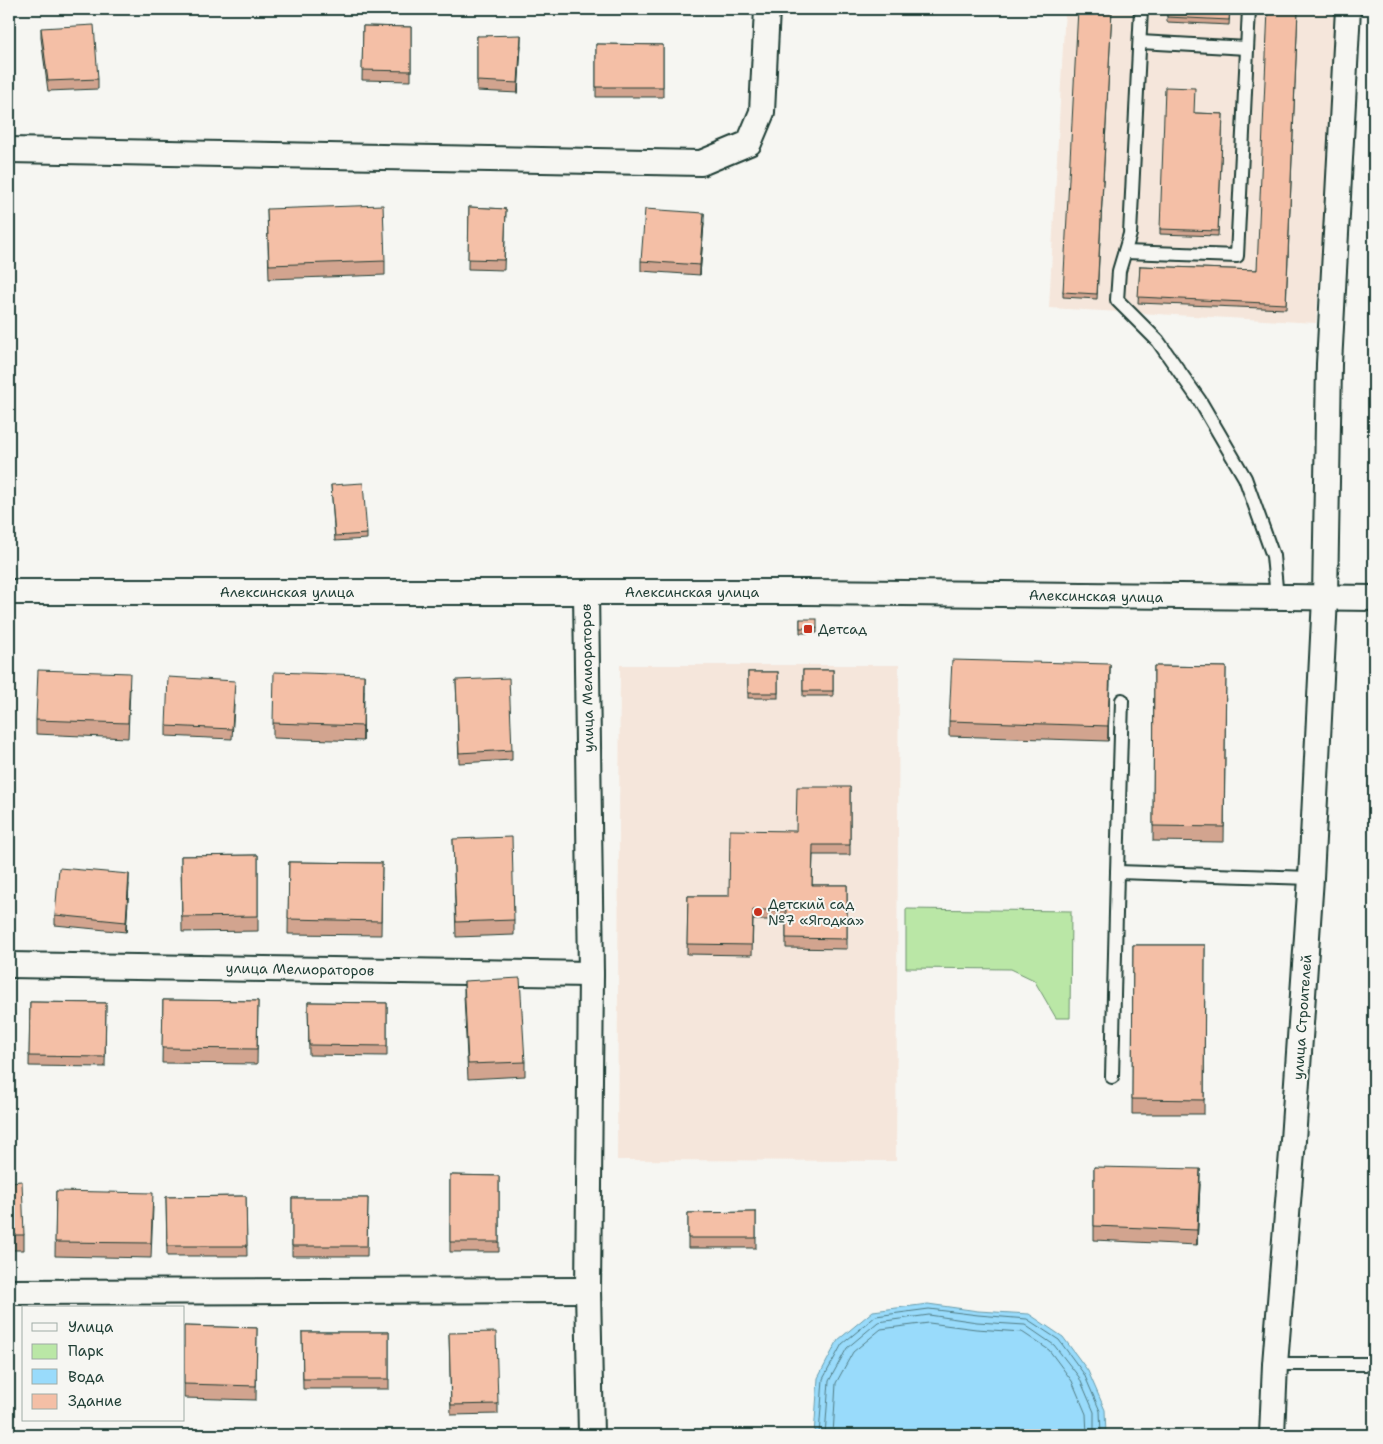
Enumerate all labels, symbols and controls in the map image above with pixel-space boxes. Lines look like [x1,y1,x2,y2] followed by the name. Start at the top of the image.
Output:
[220,583,355,601] street label: Алексинская улица
[625,583,760,601] street label: Алексинская улица
[1029,586,1164,606] street label: Алексинская улица
[577,604,597,752] street label: улица Мелиораторов
[818,620,867,638] place label: Детсад
[802,623,814,635] marker: Детсад
[768,895,864,929] place label: Детский сад №7 «Ягодка»
[752,906,764,918] marker: Детский сад №7 «Ягодка»
[1289,954,1315,1080] street label: улица Строителей
[226,959,374,979] street label: улица Мелиораторов
[22,1306,185,1422] legend
[68,1317,114,1337] text: Улица
[68,1341,104,1361] text: Парк
[68,1367,105,1387] text: Вода
[68,1391,122,1411] text: Здание

